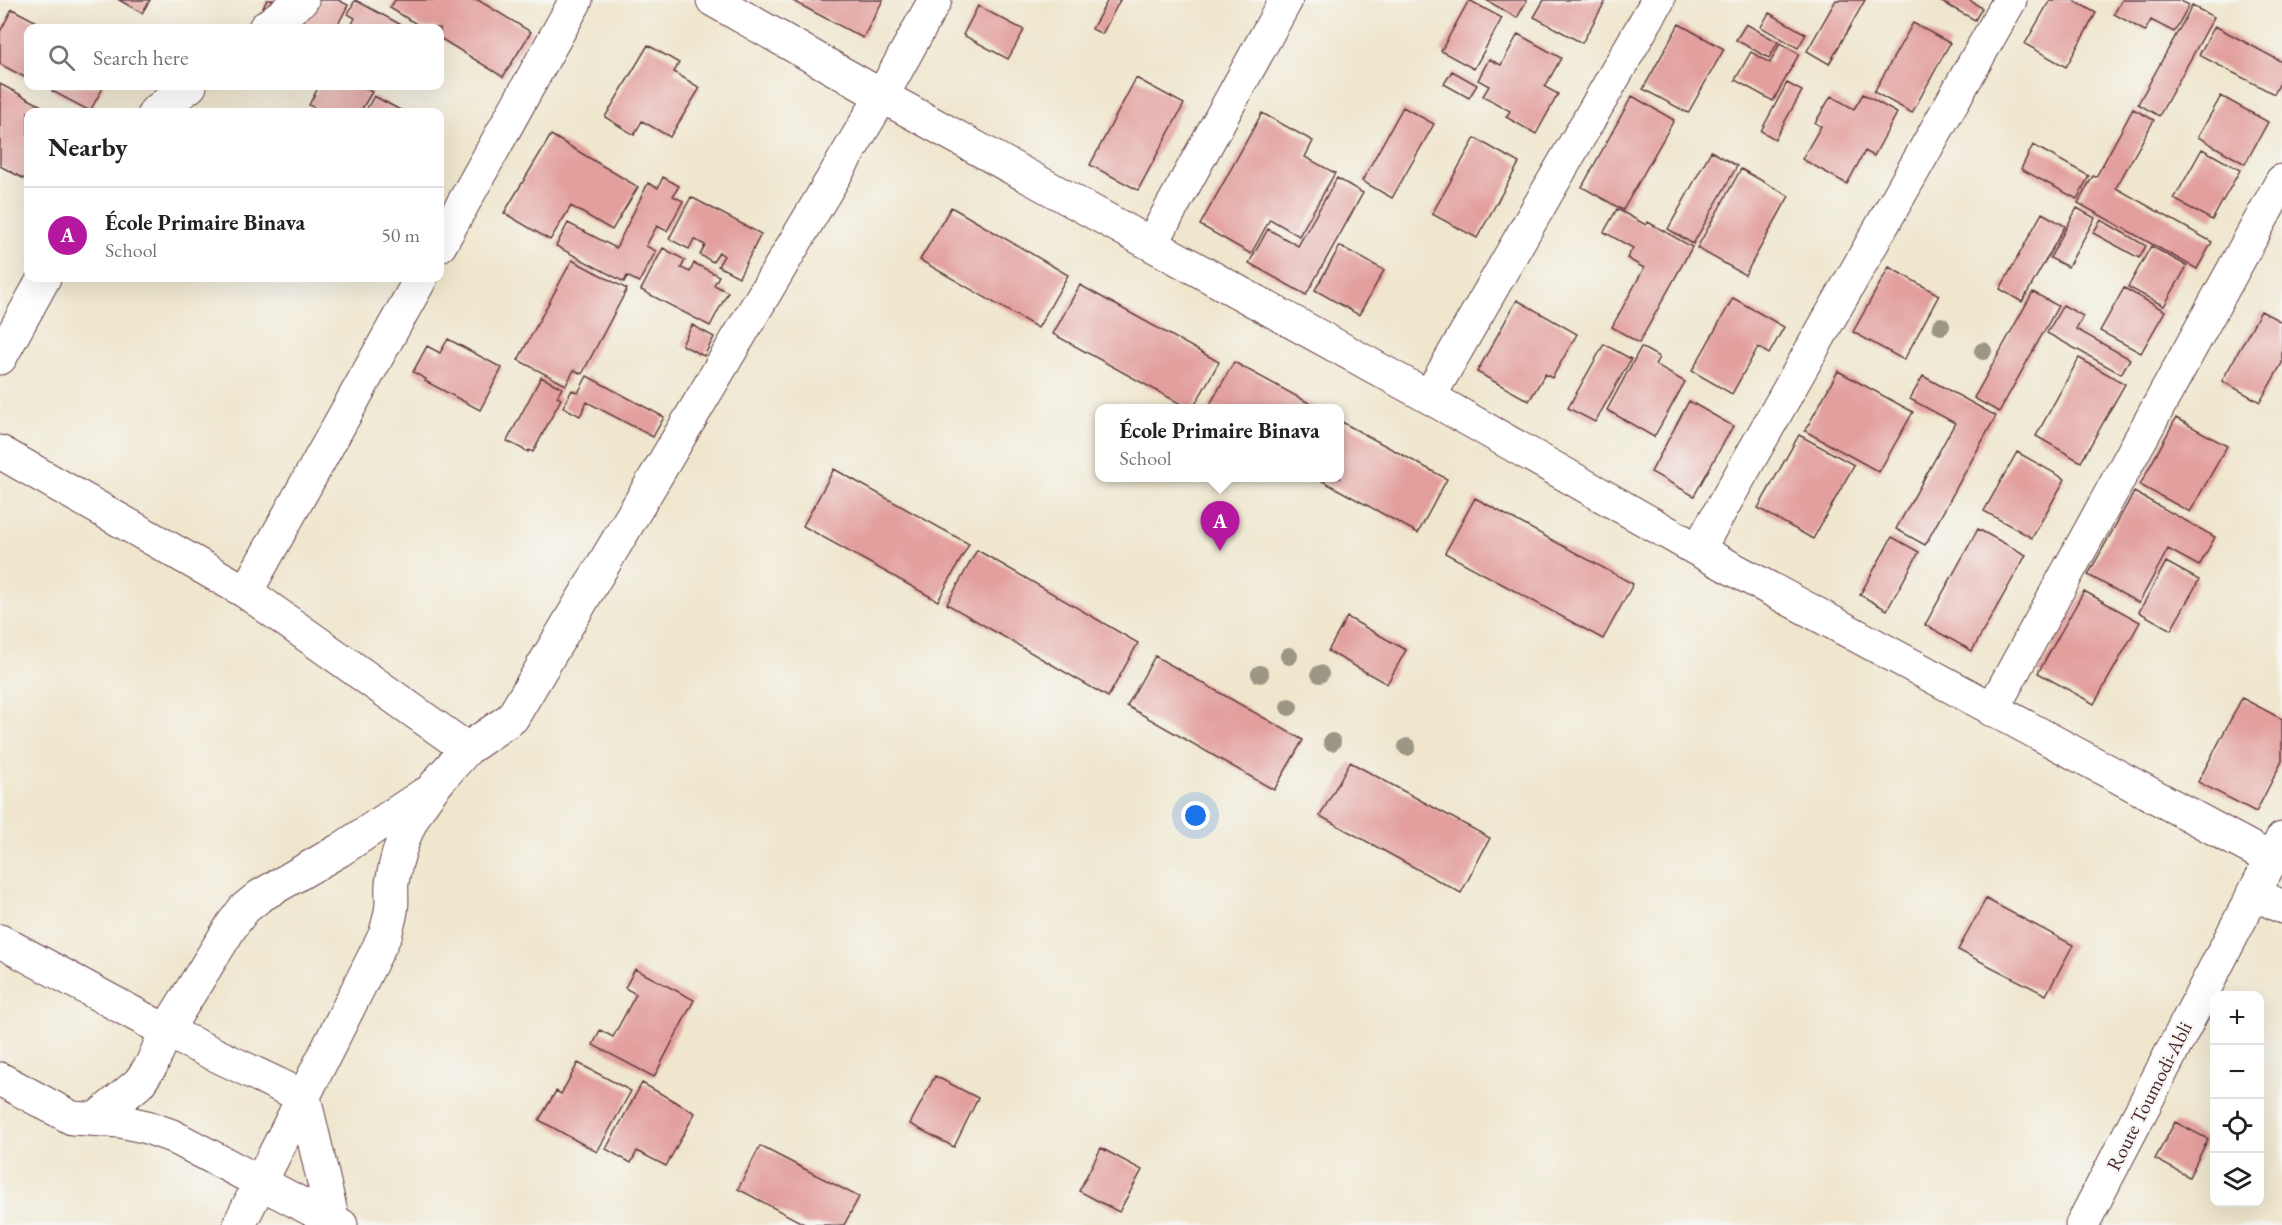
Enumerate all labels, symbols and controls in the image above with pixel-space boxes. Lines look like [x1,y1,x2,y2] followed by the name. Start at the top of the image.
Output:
[24,24,444,90] search box
[45,41,78,74] icon: search
[93,43,188,72] text: Search here
[48,130,128,164] text: Nearby
[105,208,305,237] text: École Primaire Binava
[60,222,75,248] text: A
[381,222,420,248] text: 50 m
[105,237,157,263] text: School
[1095,404,1344,482] popup
[1119,416,1320,445] text: École Primaire Binava
[1119,445,1171,471] text: School
[1200,502,1240,551] pin: A
[1181,801,1210,830] your location
[2210,991,2264,1207] map controls
[2210,991,2264,1045] button: +
[2100,1017,2198,1175] street label: Route Toumodi-Abli
[2210,1045,2264,1099] button: −
[2210,1099,2264,1153] button: locate
[2210,1153,2264,1207] button: layers

